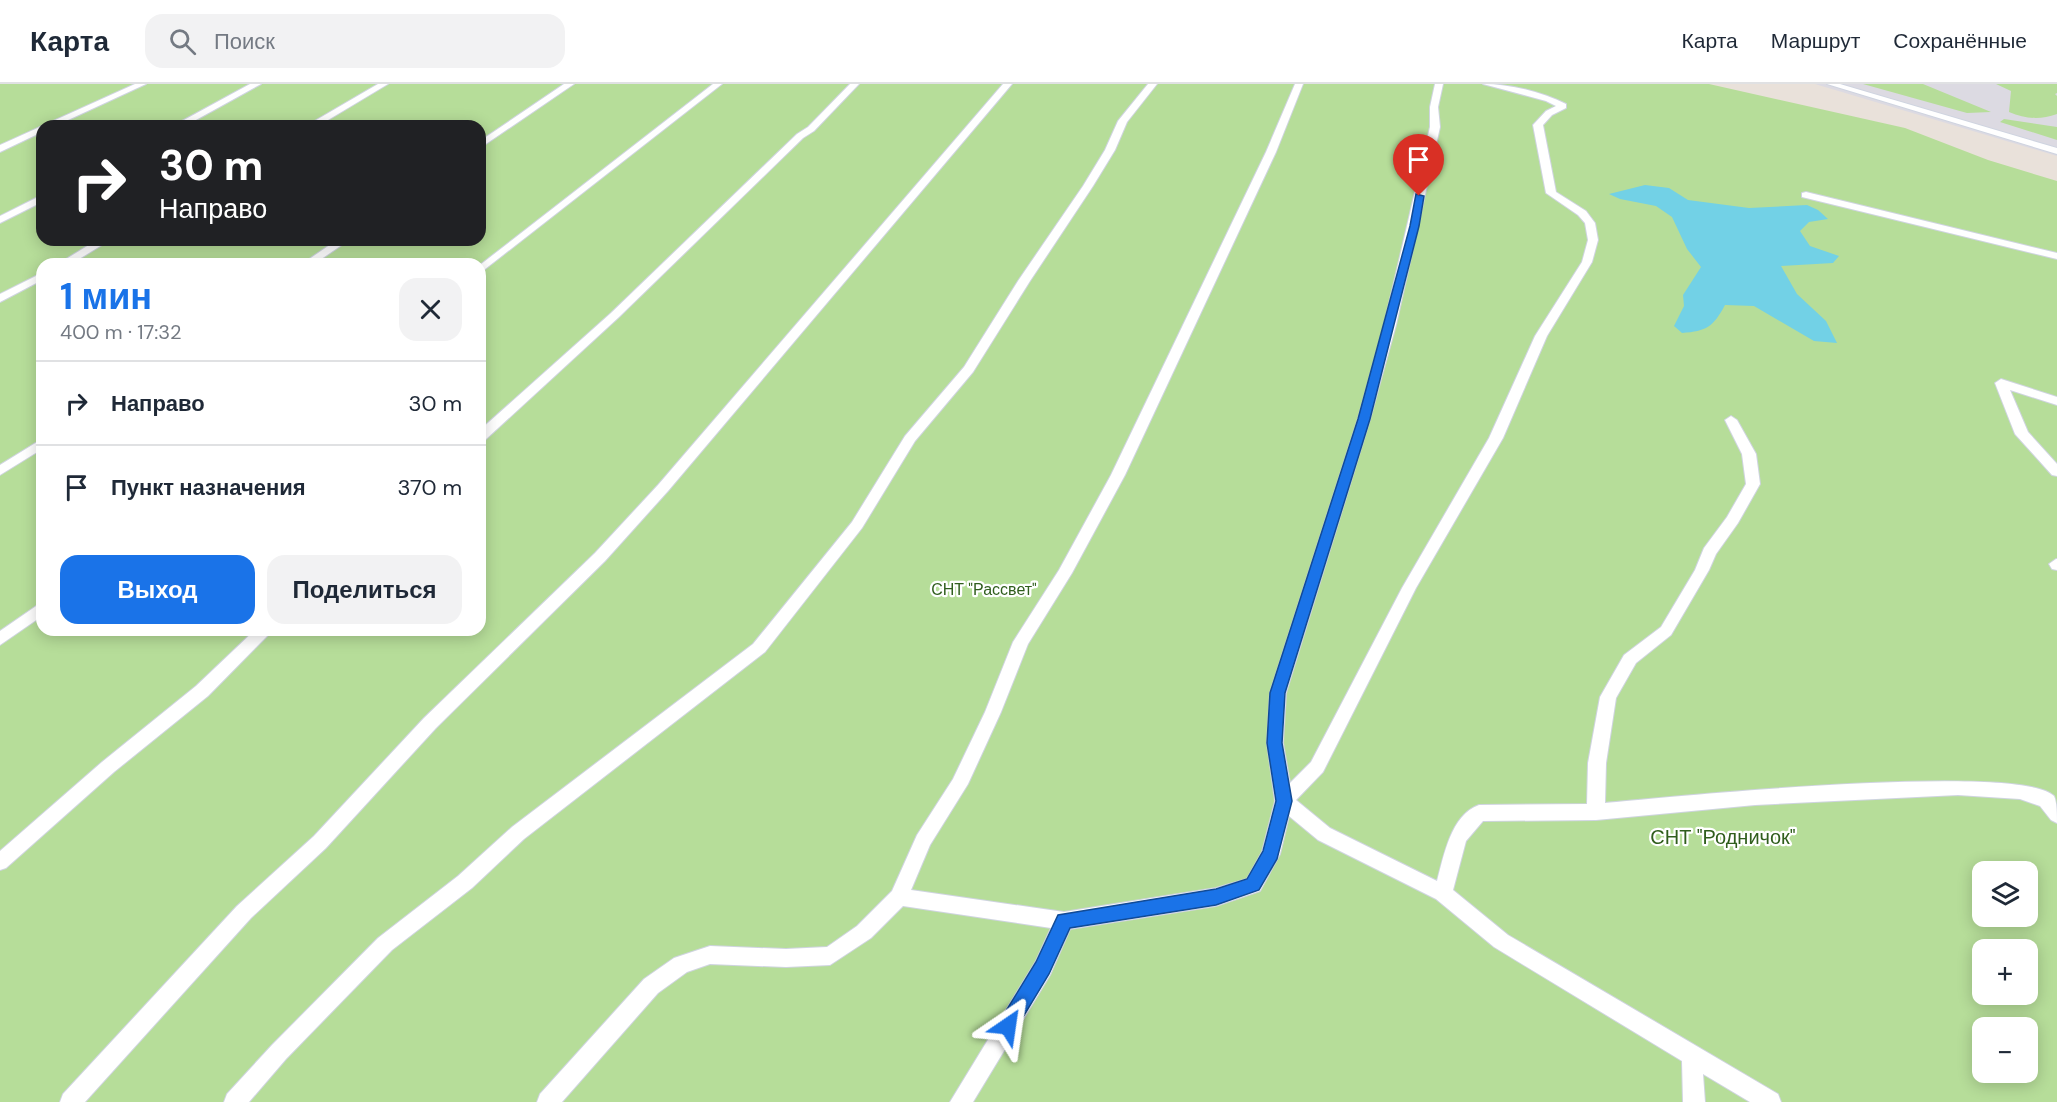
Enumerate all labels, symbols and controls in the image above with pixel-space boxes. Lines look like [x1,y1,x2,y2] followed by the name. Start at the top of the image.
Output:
[145,14,565,68] search box
[30,23,109,60] text: Карта
[166,25,199,58] icon: search
[214,27,275,56] text: Поиск
[1682,27,1738,55] text: Карта
[1771,27,1860,55] text: Маршрут
[1893,27,2027,55] text: Сохранённые
[1393,134,1444,196] pin
[159,138,263,193] text: 30 m
[1402,143,1435,176] icon: arrive
[60,144,138,222] icon: right
[159,191,267,226] text: Направо
[60,273,152,320] text: 1 мин
[399,278,462,341] button: close
[60,319,182,345] text: 400 m · 17:32
[60,387,93,420] icon: right
[111,389,205,418] text: Направо
[408,389,462,418] text: 30 m
[60,471,93,504] icon: arrive
[111,473,306,502] text: Пункт назначения
[397,473,462,502] text: 370 m
[60,555,255,624] button: Выход
[267,555,462,624] button: Поделиться
[931,579,1037,600] park label: СНТ "Рассвет"
[1650,824,1796,850] park label: СНТ "Родничок"
[1972,861,2038,1083] map controls
[1972,861,2038,927] button: layers
[1972,939,2038,1005] button: +
[976,994,1040,1058] position arrow
[1972,1017,2038,1083] button: −

